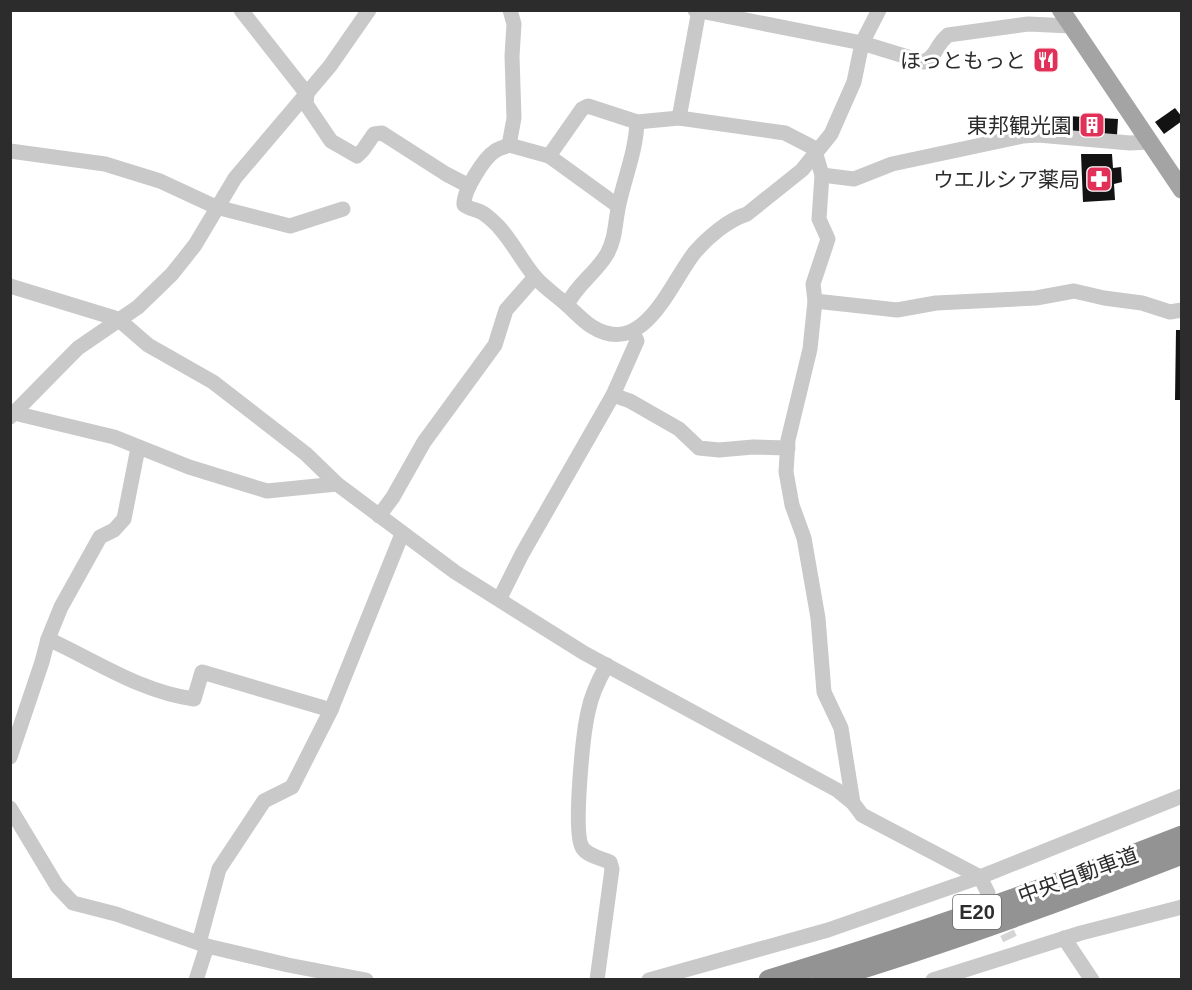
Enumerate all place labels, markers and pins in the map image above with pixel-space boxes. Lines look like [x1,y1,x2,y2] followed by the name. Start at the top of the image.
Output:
[1031,45,1061,75] restaurant icon: ほっともっと
[900,49,1026,72] place label: ほっともっと
[1077,110,1107,140] building icon: 東邦観光園
[967,114,1072,137] place label: 東邦観光園
[1084,164,1114,194] pharmacy icon: ウエルシア薬局
[933,168,1080,191] place label: ウエルシア薬局

